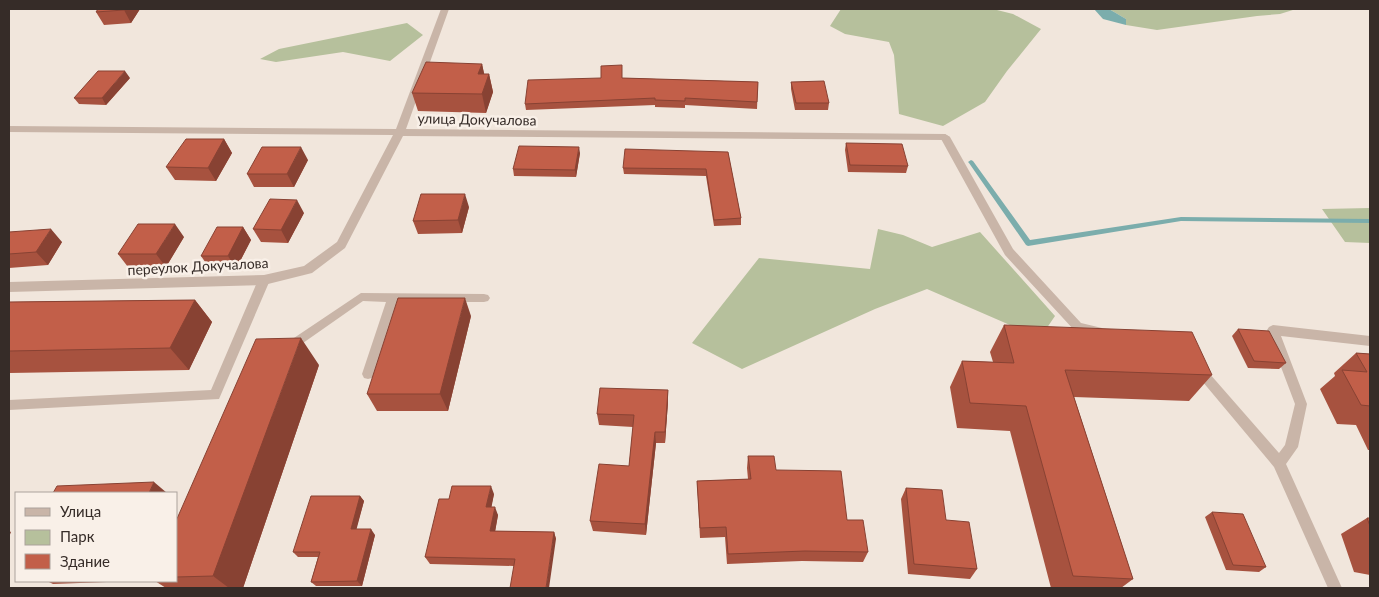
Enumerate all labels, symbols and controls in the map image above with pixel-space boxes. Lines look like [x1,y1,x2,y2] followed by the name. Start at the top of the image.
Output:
[417,109,537,129] street label: улица Докучалова
[127,254,269,278] street label: переулок Докучалова
[15,492,178,582] legend
[60,502,101,520] text: Улица
[60,527,95,545] text: Парк
[60,552,110,570] text: Здание

